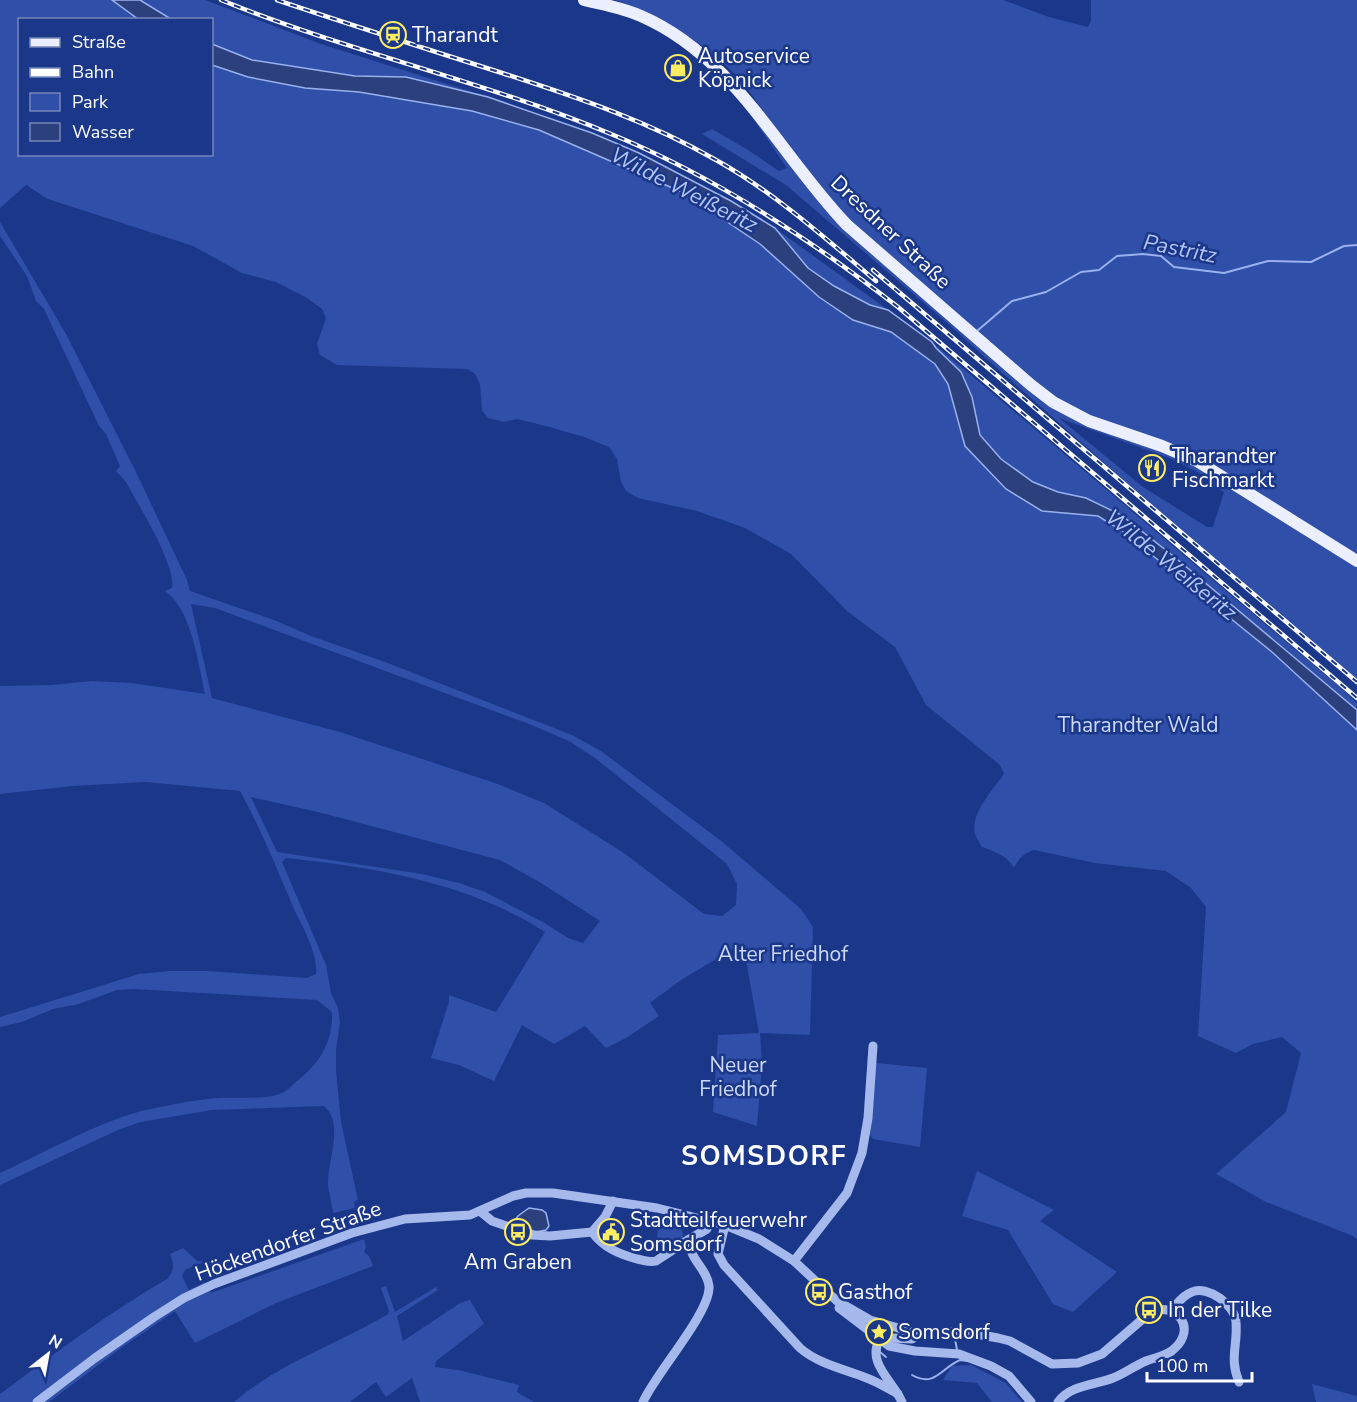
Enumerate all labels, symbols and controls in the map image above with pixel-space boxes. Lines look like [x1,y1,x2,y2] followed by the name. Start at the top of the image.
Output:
[18,18,213,156] legend
[378,20,408,50] station icon: Tharandt
[412,21,498,49] place label: Tharandt
[72,30,126,54] text: Straße
[698,42,810,94] place label: Autoservice Köpnick
[663,53,693,83] shop icon: Autoservice Köpnick
[72,60,114,84] text: Bahn
[72,90,109,114] text: Park
[72,120,134,144] text: Wasser
[605,140,764,240] water label: Wilde Weißeritz
[825,169,957,295] street label: Dresdner Straße
[1141,227,1220,271] water label: Pastritz
[1172,442,1277,494] place label: Tharandter Fischmarkt
[1137,453,1167,483] restaurant icon: Tharandter Fischmarkt
[1099,502,1244,628] water label: Wilde Weißeritz
[1057,711,1219,739] park label: Tharandter Wald
[718,940,849,968] park label: Alter Friedhof
[699,1051,778,1103] park label: Neuer Friedhof
[681,1138,847,1175] district label: SOMSDORF
[191,1194,385,1288] street label: Höckendorfer Straße
[630,1206,808,1258] place label: Stadtteilfeuerwehr Somsdorf
[503,1217,533,1247] bus stop icon: Am Graben
[596,1217,626,1247] public building icon: Stadtteilfeuerwehr Somsdorf
[464,1248,572,1276] place label: Am Graben
[804,1277,834,1307] bus stop icon: Gasthof
[838,1278,913,1306] place label: Gasthof
[1134,1295,1164,1325] bus stop icon: In der Tilke
[1168,1296,1272,1324] place label: In der Tilke
[864,1317,894,1347] place icon: Somsdorf
[898,1318,991,1346] place label: Somsdorf
[18,1324,78,1384] north arrow
[44,1329,66,1355] text: N
[1147,1345,1252,1383] scale bar
[1156,1354,1208,1378] text: 100 m

